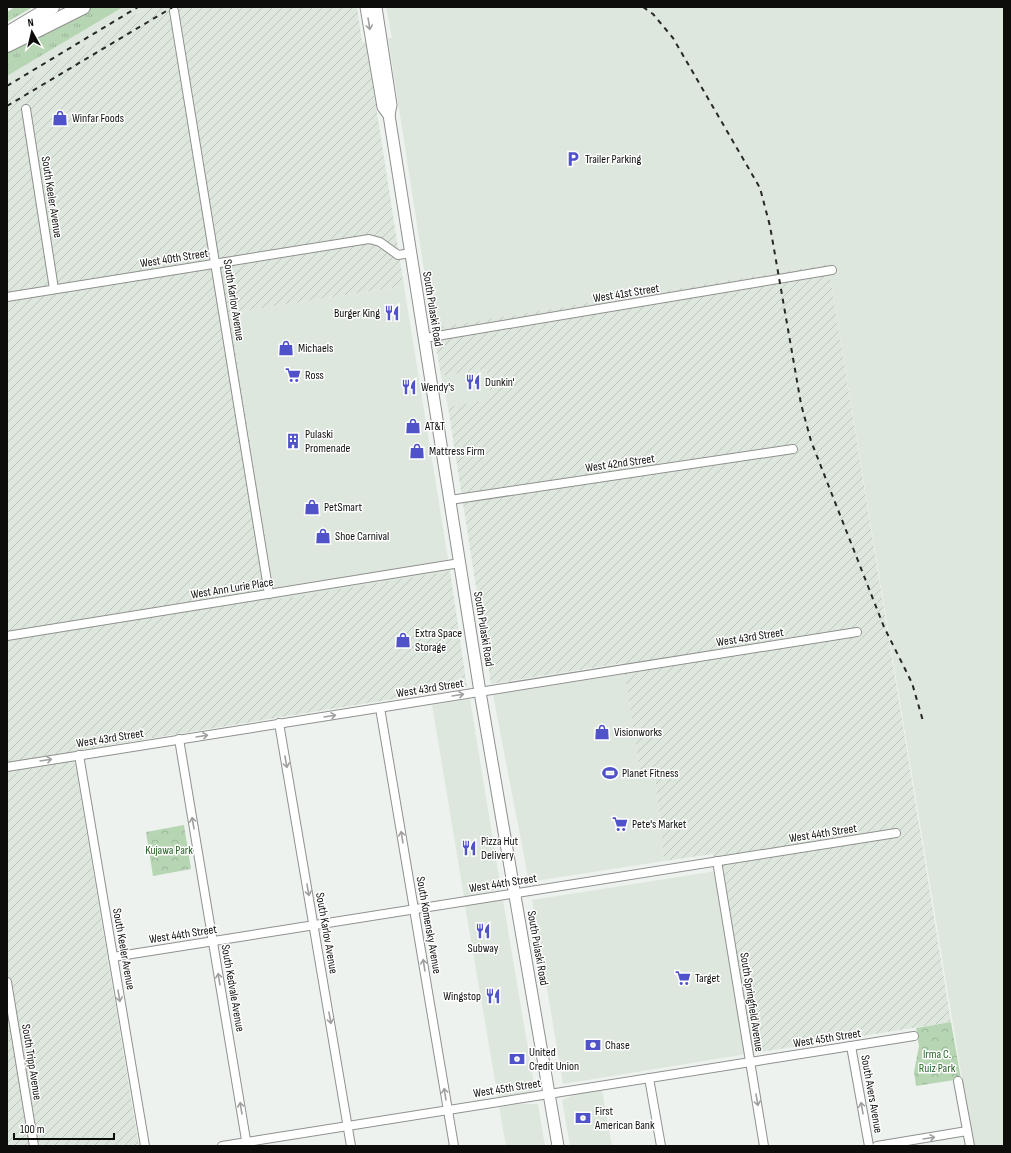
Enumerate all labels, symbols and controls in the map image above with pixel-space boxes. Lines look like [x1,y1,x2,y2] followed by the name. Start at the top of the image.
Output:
[12,12,52,52] north arrow
[27,16,35,29] text: N
[365,17,373,30] one-way arrow
[51,109,69,127] shop icon: Winfar Foods
[72,111,124,126] place label: Winfar Foods
[564,150,582,168] parking icon: Trailer Parking
[585,152,641,167] place label: Trailer Parking
[38,155,65,239] street label: South Keeler Avenue
[139,246,210,271] street label: West 40th Street
[220,258,247,342] street label: South Karlov Avenue
[419,270,446,348] street label: South Pulaski Road
[592,281,661,306] street label: West 41st Street
[383,304,401,322] restaurant icon: Burger King
[334,306,380,321] place label: Burger King
[277,339,295,357] shop icon: Michaels
[298,341,333,356] place label: Michaels
[284,366,302,384] supermarket icon: Ross
[305,368,324,383] place label: Ross
[464,373,482,391] restaurant icon: Dunkin'
[485,375,515,390] place label: Dunkin'
[400,378,418,396] restaurant icon: Wendy's
[421,380,454,395] place label: Wendy's
[404,417,422,435] shop icon: AT&T
[424,419,445,434] place label: AT&T
[305,427,351,456] place label: Pulaski Promenade
[284,432,302,450] building icon: Pulaski Promenade
[408,442,426,460] shop icon: Mattress Firm
[429,444,485,459] place label: Mattress Firm
[585,451,656,476] street label: West 42nd Street
[303,498,321,516] shop icon: PetSmart
[324,500,363,515] place label: PetSmart
[314,527,332,545] shop icon: Shoe Carnival
[335,529,389,544] place label: Shoe Carnival
[190,575,275,602] street label: West Ann Lurie Place
[470,590,497,668] street label: South Pulaski Road
[715,625,785,650] street label: West 43rd Street
[415,626,462,655] place label: Extra Space Storage
[394,631,412,649] shop icon: Extra Space Storage
[395,676,465,701] street label: West 43rd Street
[451,691,464,699] one-way arrow
[323,711,336,719] one-way arrow
[593,723,611,741] shop icon: Visionworks
[614,725,662,740] place label: Visionworks
[75,726,145,751] street label: West 43rd Street
[195,732,208,740] one-way arrow
[282,755,290,768] one-way arrow
[39,756,52,764] one-way arrow
[601,764,619,782] sports icon: Planet Fitness
[622,766,678,781] place label: Planet Fitness
[611,815,629,833] supermarket icon: Pete's Market
[189,817,197,830] one-way arrow
[632,817,687,832] place label: Pete's Market
[788,821,858,846] street label: West 44th Street
[398,831,406,844] one-way arrow
[481,834,519,863] place label: Pizza Hut Delivery
[460,839,478,857] restaurant icon: Pizza Hut Delivery
[145,843,193,858] park label: Kujawa Park
[468,871,538,896] street label: West 44th Street
[413,875,444,975] street label: South Komensky Avenue
[304,883,312,896] one-way arrow
[312,891,341,975] street label: South Karlov Avenue
[109,907,138,991] street label: South Keeler Avenue
[524,909,551,987] street label: South Pulaski Road
[148,922,218,947] street label: West 44th Street
[474,922,492,940] restaurant icon: Subway
[468,941,499,956] place label: Subway
[217,943,248,1033] street label: South Kedvale Avenue
[736,951,767,1053] street label: South Springfield Avenue
[419,959,427,972] one-way arrow
[674,969,692,987] supermarket icon: Target
[695,971,720,986] place label: Target
[215,973,223,986] one-way arrow
[484,987,502,1005] restaurant icon: Wingstop
[116,989,124,1002] one-way arrow
[443,989,481,1004] place label: Wingstop
[326,1011,334,1024] one-way arrow
[18,1023,45,1101] street label: South Tripp Avenue
[792,1026,862,1051] street label: West 45th Street
[584,1036,602,1054] bank icon: Chase
[605,1038,630,1053] place label: Chase
[529,1045,579,1074] place label: United Credit Union
[919,1047,956,1076] park label: Irma C. Ruiz Park
[508,1050,526,1068] bank icon: United Credit Union
[857,1054,886,1134] street label: South Avers Avenue
[472,1076,542,1101] street label: West 45th Street
[441,1088,449,1101] one-way arrow
[753,1094,761,1107] one-way arrow
[237,1101,245,1114] one-way arrow
[858,1101,866,1114] one-way arrow
[594,1104,655,1133] place label: First American Bank
[574,1109,592,1127] bank icon: First American Bank
[14,1115,114,1141] scale bar
[20,1122,45,1137] text: 100 m
[922,1133,935,1141] one-way arrow

